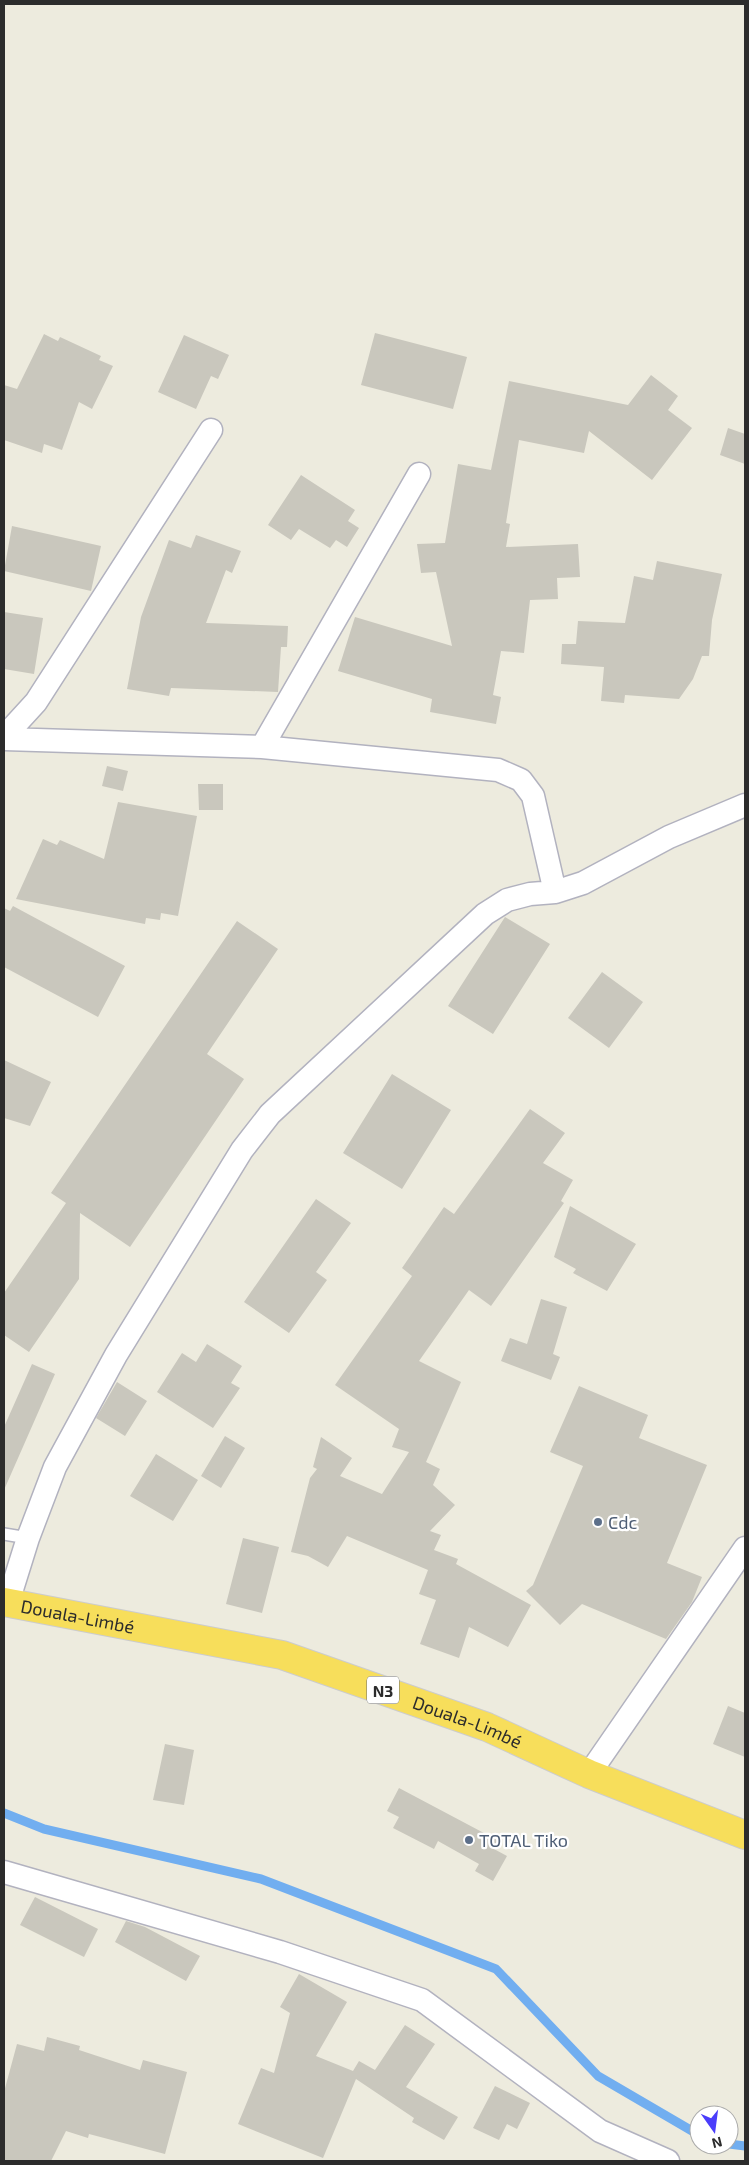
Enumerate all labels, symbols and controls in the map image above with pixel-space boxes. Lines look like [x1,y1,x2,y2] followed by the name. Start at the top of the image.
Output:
[608,1511,638,1533] place label: Cdc
[592,1516,604,1528] marker: Cdc
[19,1594,136,1638] street label: Douala-Limbé
[367,1676,399,1704] road number: N3
[410,1691,525,1753] street label: Douala-Limbé
[479,1829,568,1851] place label: TOTAL Tiko
[463,1834,475,1846] marker: TOTAL Tiko
[689,2105,739,2155] north arrow
[710,2134,724,2153] text: N

